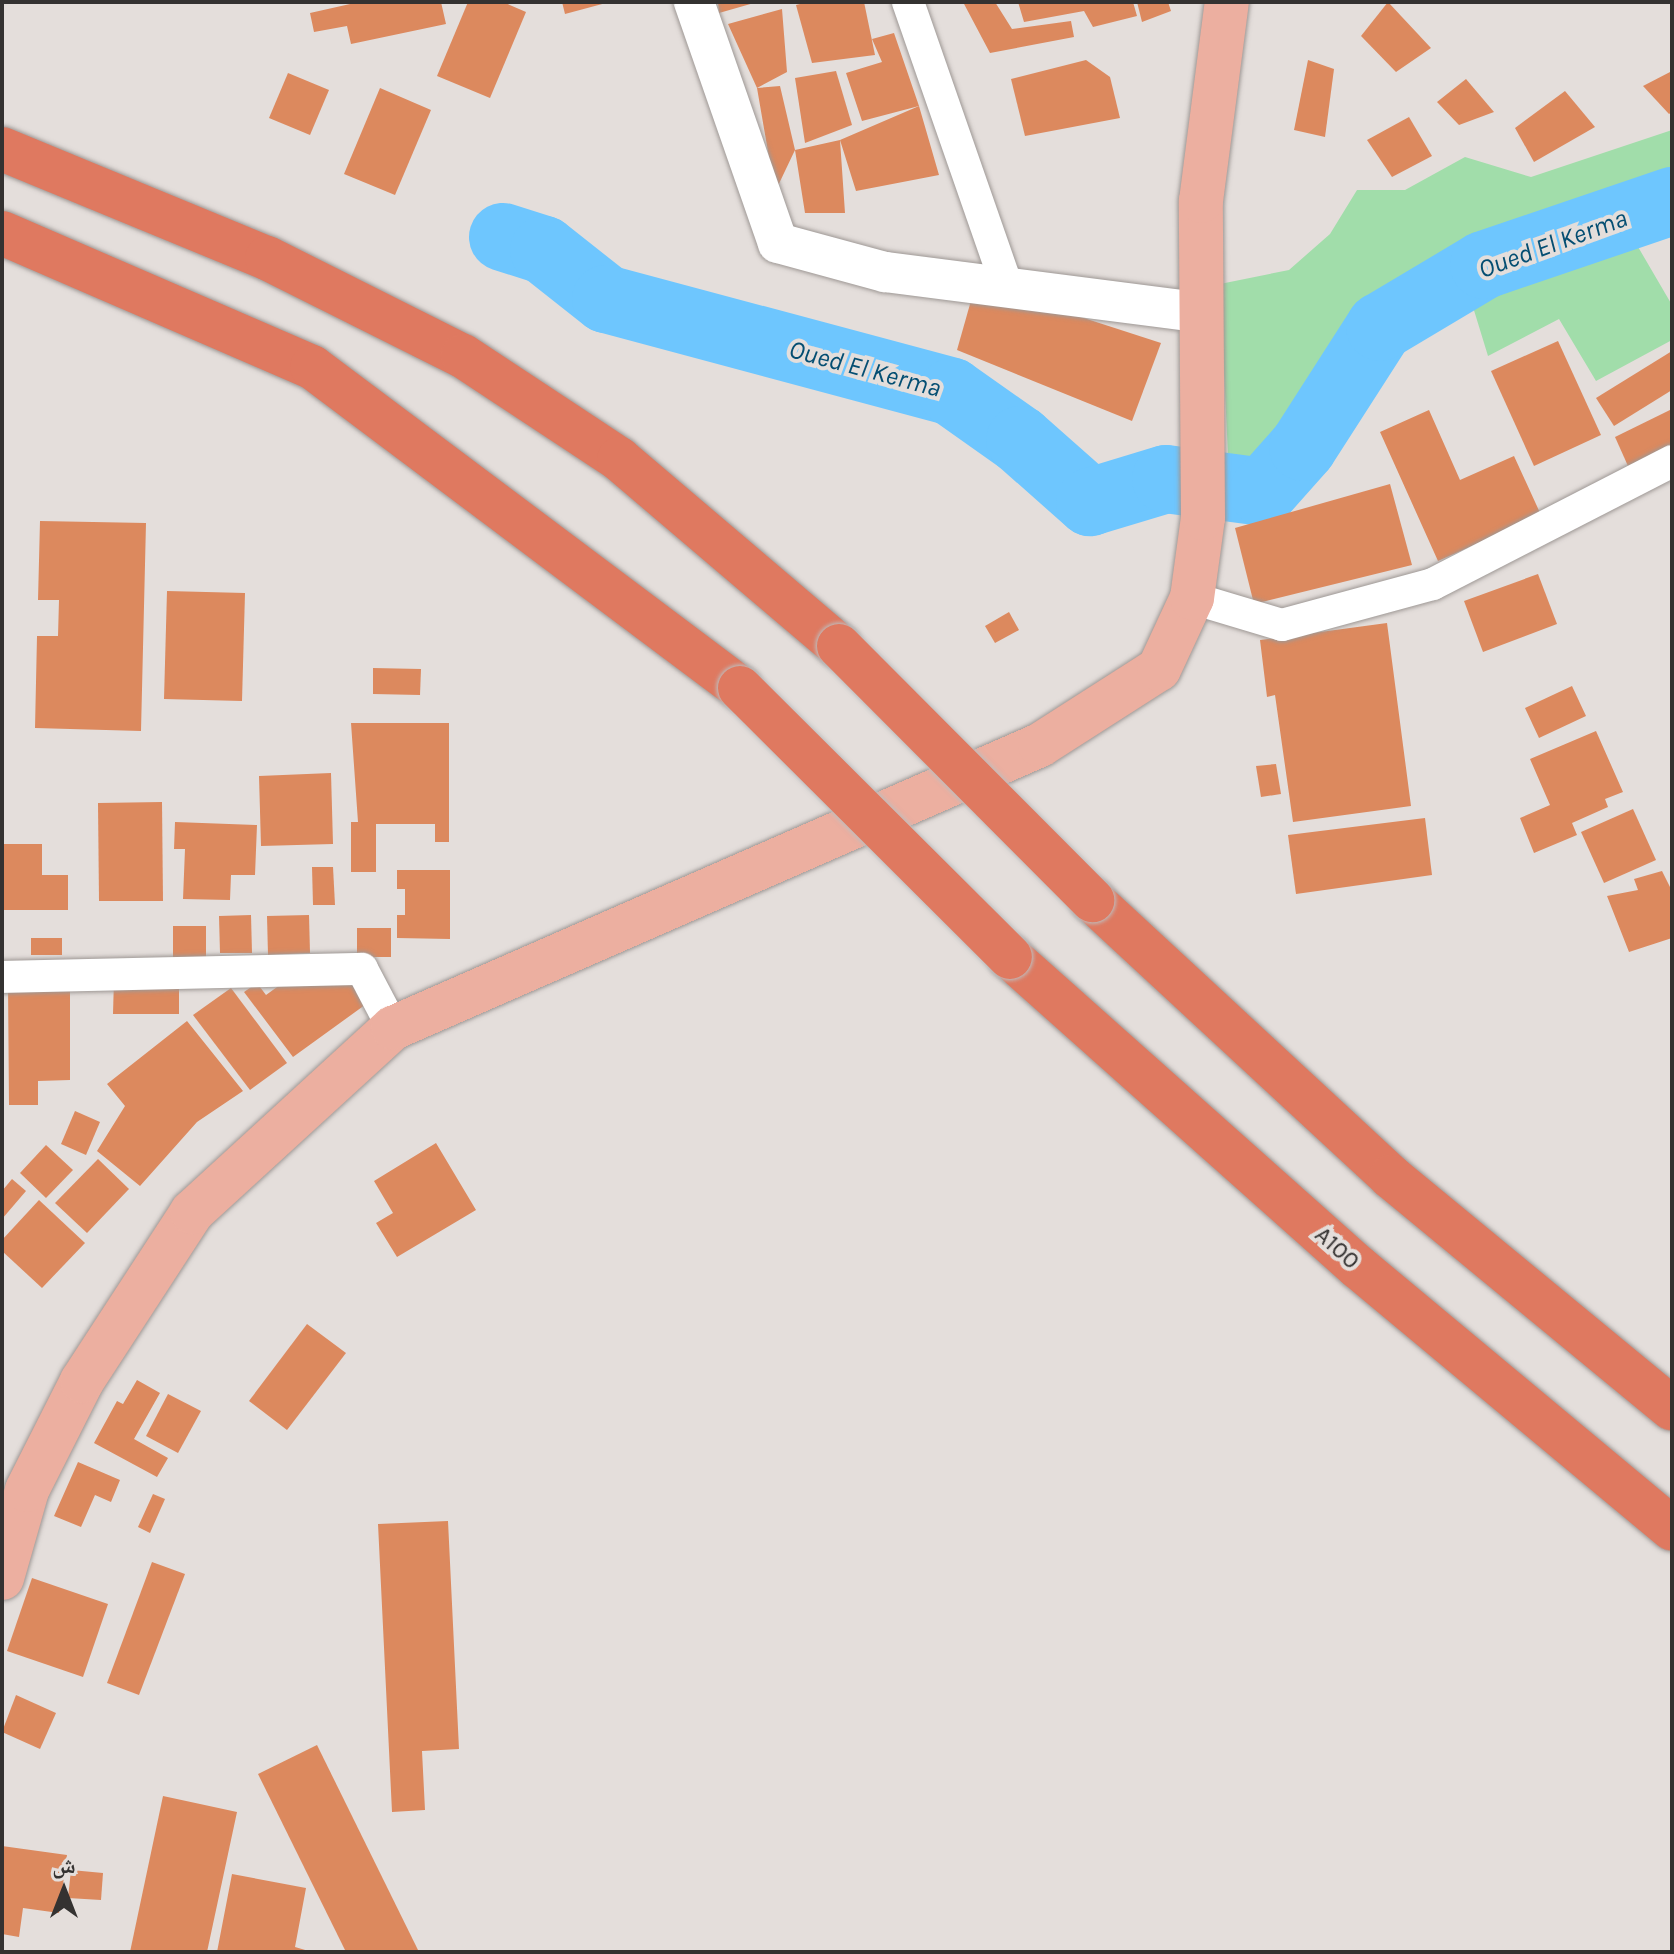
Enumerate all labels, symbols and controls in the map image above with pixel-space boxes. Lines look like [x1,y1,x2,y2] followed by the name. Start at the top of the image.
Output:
[1474,203,1632,285] water label: Oued El Kerma
[786,334,944,404] water label: Oued El Kerma
[1309,1221,1365,1275] street label: A100
[24,1850,104,1930] north arrow
[52,1853,76,1879] text: ش

